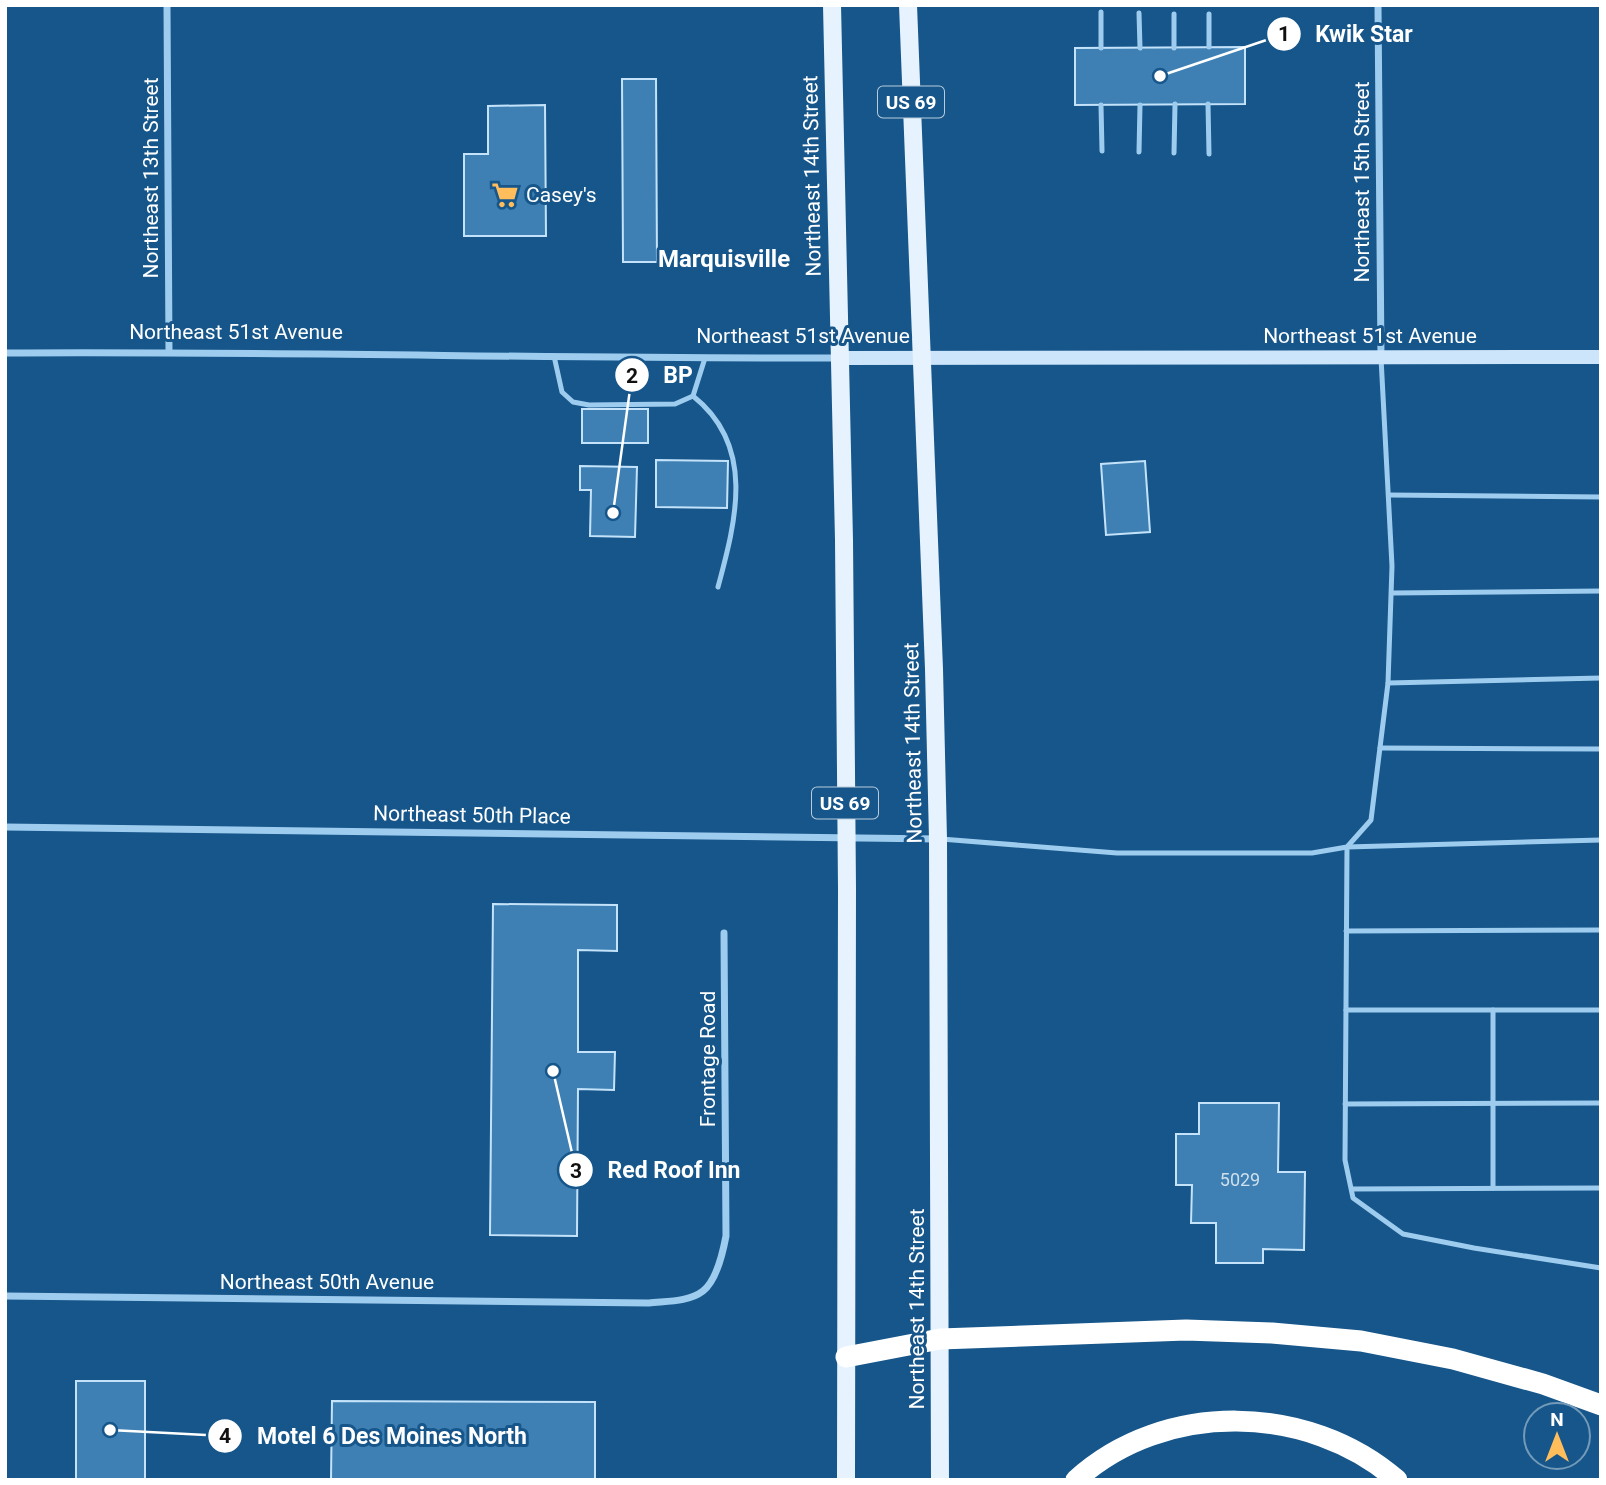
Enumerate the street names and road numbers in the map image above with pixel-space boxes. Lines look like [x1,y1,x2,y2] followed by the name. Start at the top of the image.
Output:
[798,75,826,277] street label: Northeast 14th Street
[139,77,163,279] street label: Northeast 13th Street
[1350,81,1374,283] street label: Northeast 15th Street
[878,86,944,118] road number: US 69
[129,320,343,344] street label: Northeast 51st Avenue
[696,324,910,348] street label: Northeast 51st Avenue
[1263,324,1477,348] street label: Northeast 51st Avenue
[899,642,927,844] street label: Northeast 14th Street
[812,788,878,818] road number: US 69
[373,801,571,829] street label: Northeast 50th Place
[696,991,720,1127] street label: Frontage Road
[905,1208,929,1410] street label: Northeast 14th Street
[220,1270,434,1294] street label: Northeast 50th Avenue

